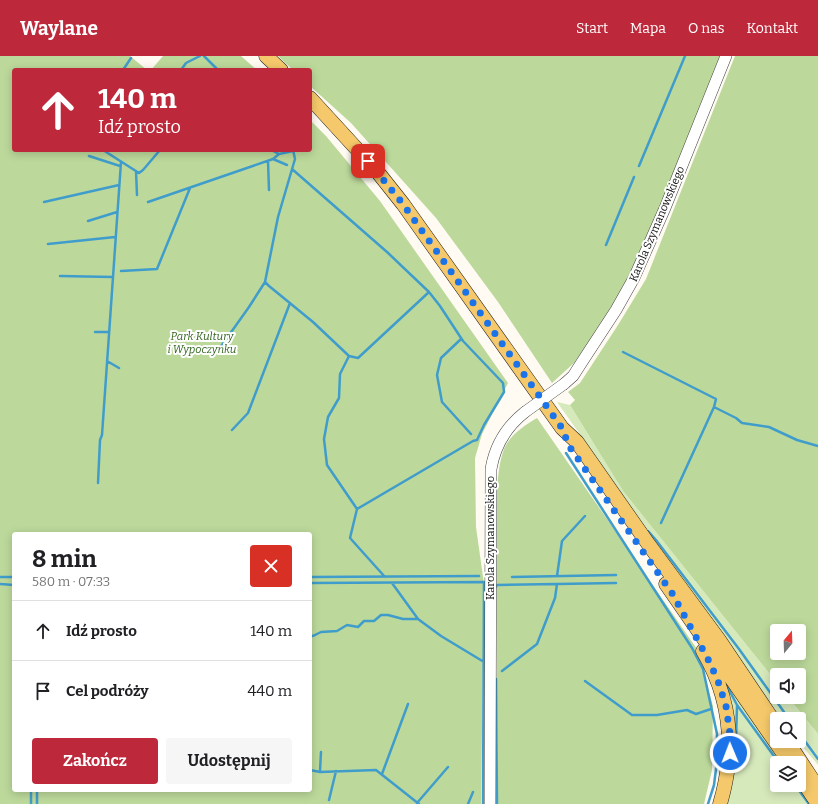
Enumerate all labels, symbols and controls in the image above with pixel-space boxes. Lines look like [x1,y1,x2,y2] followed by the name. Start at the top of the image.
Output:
[20,17,98,40] text: Waylane
[576,20,608,37] text: Start
[630,20,666,37] text: Mapa
[688,20,724,37] text: O nas
[746,20,798,37] text: Kontakt
[98,82,177,115] text: 140 m
[32,84,84,136] icon: ahead
[98,116,181,138] text: Idź prosto
[351,144,385,178] pin
[357,150,379,172] icon: arrive
[627,164,687,284] street label: Karola Szymanowskiego
[168,330,236,356] park label: Park Kultury i Wypoczynku
[484,476,497,600] street label: Karola Szymanowskiego
[32,545,97,573] text: 8 min
[250,545,292,587] button: close
[32,574,110,589] text: 580 m · 07:33
[32,620,54,642] icon: ahead
[66,622,137,640] text: Idź prosto
[250,622,292,640] text: 140 m
[770,624,806,660] north arrow
[770,624,806,792] map controls
[770,668,806,704] button: sound
[32,680,54,702] icon: arrive
[66,682,149,700] text: Cel podróży
[247,682,292,700] text: 440 m
[770,712,806,748] button: search
[709,732,751,774] position arrow
[32,738,158,784] button: Zakończ
[166,738,292,784] button: Udostępnij
[770,756,806,792] button: layers

